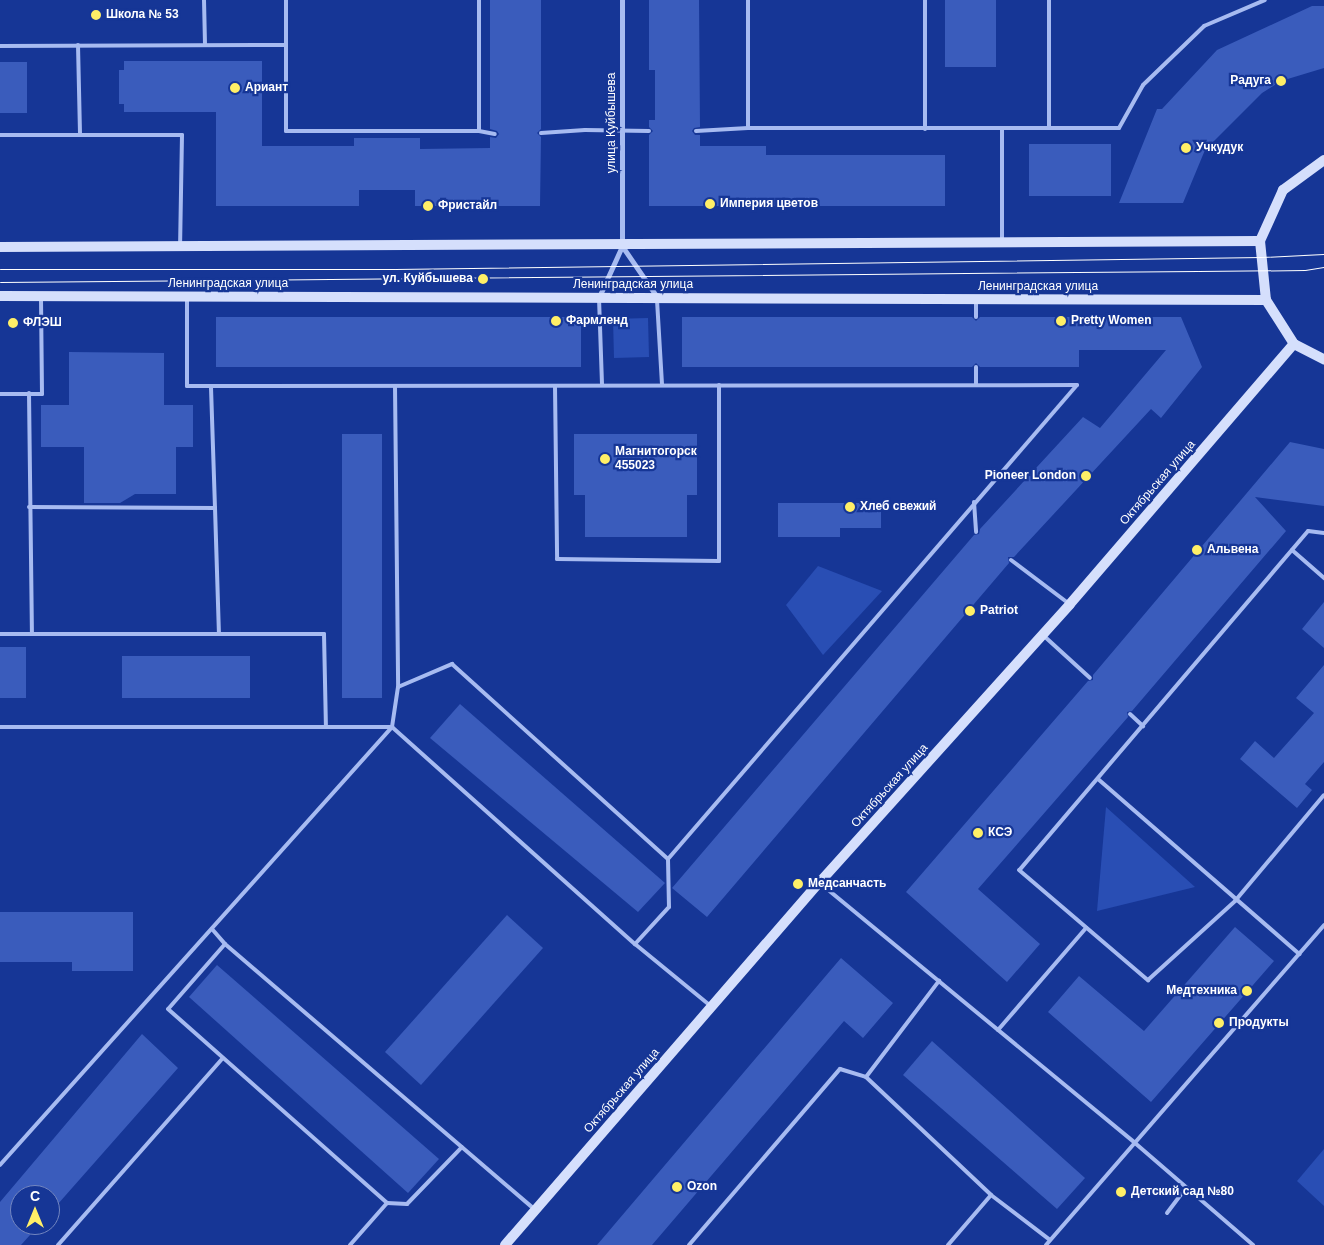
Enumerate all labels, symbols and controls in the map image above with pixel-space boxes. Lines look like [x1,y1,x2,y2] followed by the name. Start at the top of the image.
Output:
[106,8,179,22] place label: Школа № 53
[90,9,102,21] marker: Школа № 53
[605,73,619,173] street label: улица Куйбышева
[1230,74,1271,88] place label: Радуга
[1275,75,1287,87] marker: Радуга
[245,81,288,95] place label: Ариант
[229,82,241,94] marker: Ариант
[1196,141,1243,155] place label: Учкудук
[1180,142,1192,154] marker: Учкудук
[720,197,818,211] place label: Империя цветов
[704,198,716,210] marker: Империя цветов
[438,199,497,213] place label: Фристайл
[422,200,434,212] marker: Фристайл
[383,272,473,286] place label: ул. Куйбышева
[477,273,489,285] marker: ул. Куйбышева
[168,277,288,291] street label: Ленинградская улица
[573,278,693,292] street label: Ленинградская улица
[978,280,1098,294] street label: Ленинградская улица
[566,314,628,328] place label: Фармленд
[1071,314,1151,328] place label: Pretty Women
[550,315,562,327] marker: Фармленд
[1055,315,1067,327] marker: Pretty Women
[23,316,62,330] place label: ФЛЭШ
[7,317,19,329] marker: ФЛЭШ
[1117,438,1199,528] street label: Октябрьская улица
[615,445,697,473] place label: Магнитогорск 455023
[599,453,611,465] marker: Магнитогорск 455023
[985,469,1076,483] place label: Pioneer London
[1080,470,1092,482] marker: Pioneer London
[860,500,936,514] place label: Хлеб свежий
[844,501,856,513] marker: Хлеб свежий
[1207,543,1258,557] place label: Альвена
[1191,544,1203,556] marker: Альвена
[980,604,1018,618] place label: Patriot
[964,605,976,617] marker: Patriot
[849,741,931,831] street label: Октябрьская улица
[988,826,1012,840] place label: КСЭ
[972,827,984,839] marker: КСЭ
[808,877,886,891] place label: Медсанчасть
[792,878,804,890] marker: Медсанчасть
[1166,984,1237,998] place label: Медтехника
[1241,985,1253,997] marker: Медтехника
[1229,1016,1289,1030] place label: Продукты
[1213,1017,1225,1029] marker: Продукты
[581,1046,663,1136] street label: Октябрьская улица
[687,1180,717,1194] place label: Ozon
[671,1181,683,1193] marker: Ozon
[10,1185,60,1235] north arrow
[1131,1185,1234,1199] place label: Детский сад №80
[1115,1186,1127,1198] marker: Детский сад №80
[30,1188,40,1204] text: С

